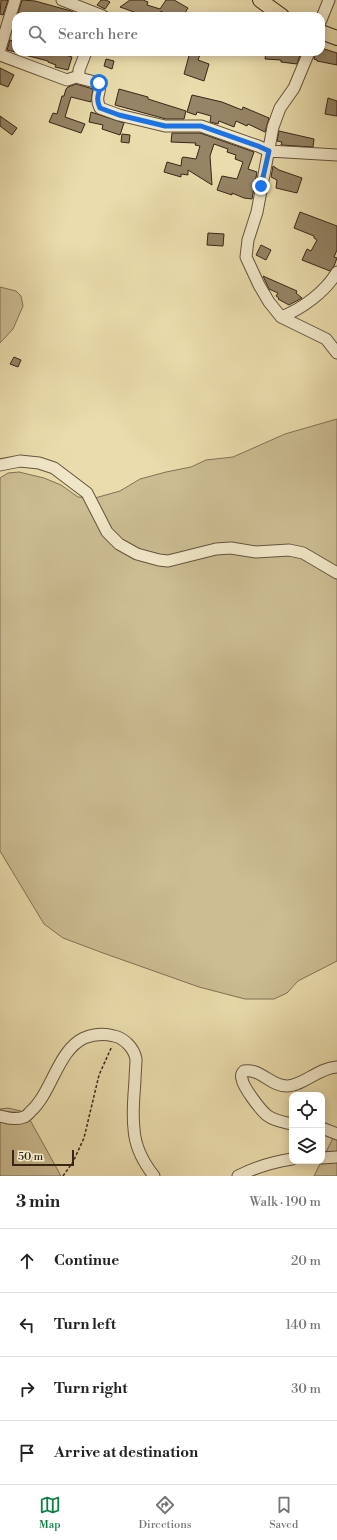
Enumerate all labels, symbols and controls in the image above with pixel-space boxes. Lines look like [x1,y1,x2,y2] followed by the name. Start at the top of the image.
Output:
[12,12,325,56] search box
[26,23,48,45] icon: search
[58,25,138,44] text: Search here
[90,74,108,92] route start
[252,177,270,195] route end
[289,1092,325,1164] map controls
[289,1092,325,1128] button: locate
[289,1128,325,1164] button: layers
[12,1148,74,1167] scale bar
[18,1150,43,1164] text: 50 m
[16,1191,60,1213] text: 3 min
[250,1194,321,1210] text: Walk · 190 m
[16,1250,38,1272] icon: ahead
[54,1251,119,1270] text: Continue
[291,1253,321,1269] text: 20 m
[16,1314,38,1336] icon: left
[54,1315,116,1334] text: Turn left
[285,1317,321,1333] text: 140 m
[16,1378,38,1400] icon: right
[54,1379,128,1398] text: Turn right
[291,1381,321,1397] text: 30 m
[16,1442,38,1464] icon: arrive
[54,1443,198,1462] text: Arrive at destination
[39,1494,61,1532] tab: Map
[139,1494,192,1532] tab: Directions
[269,1494,298,1532] tab: Saved

